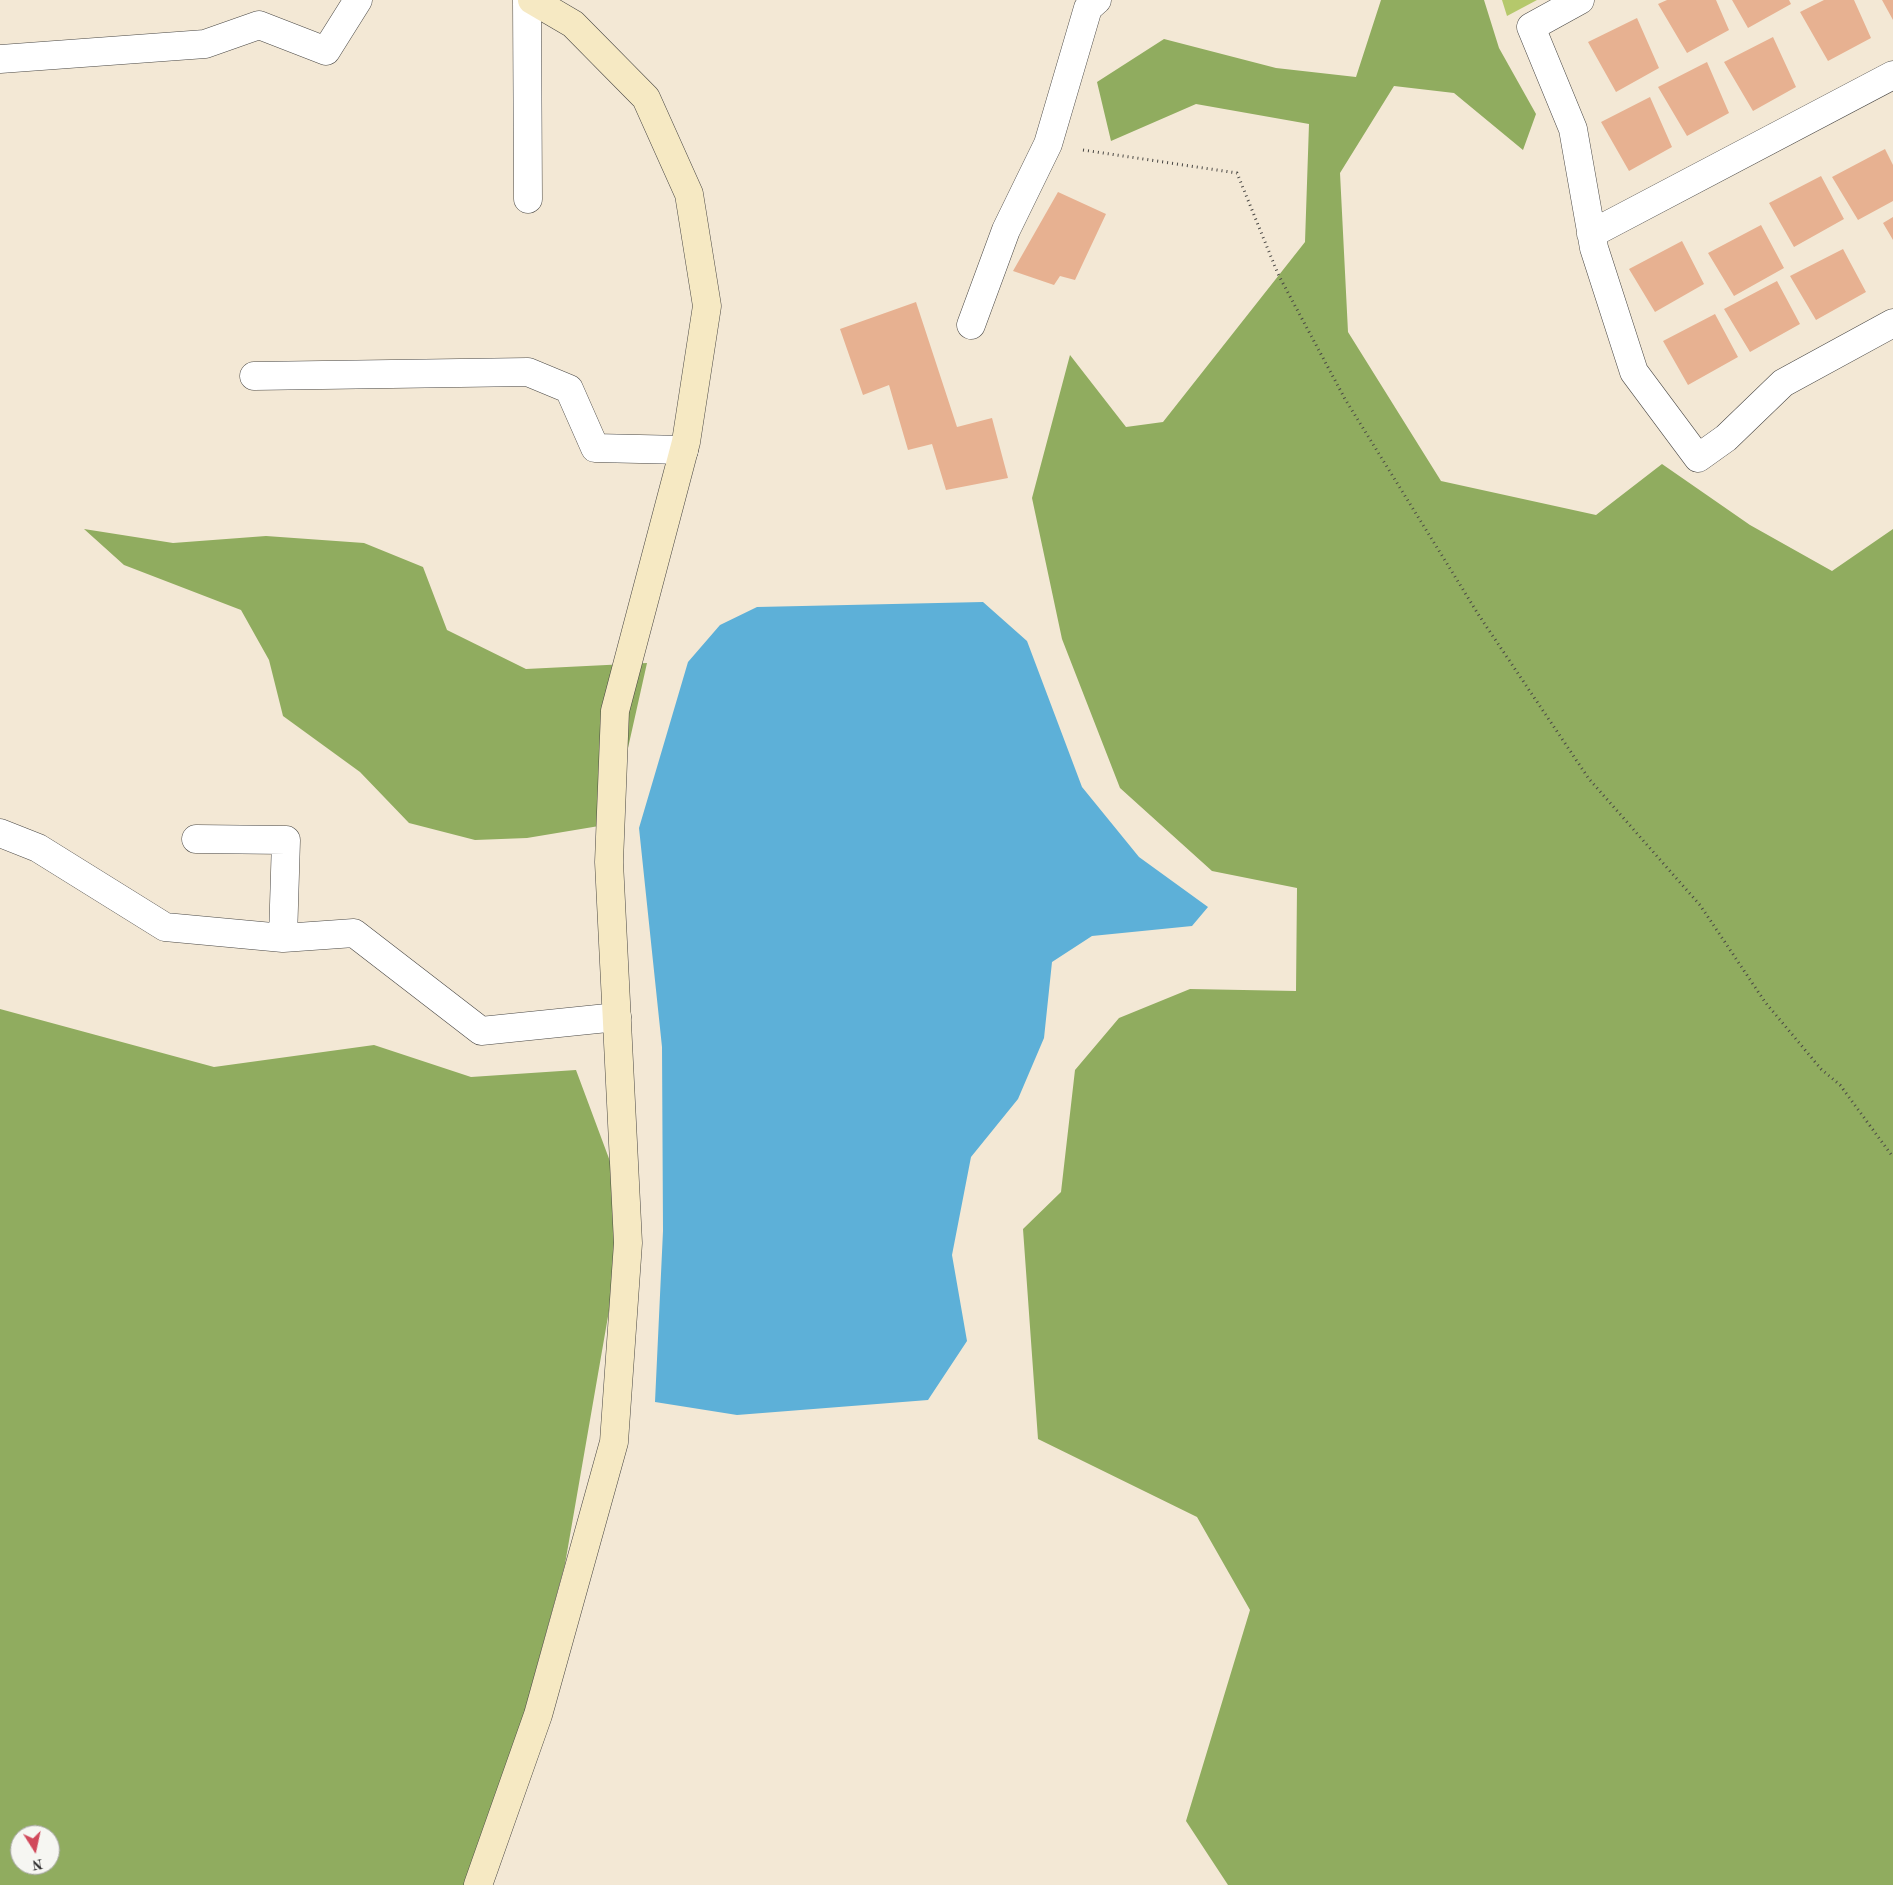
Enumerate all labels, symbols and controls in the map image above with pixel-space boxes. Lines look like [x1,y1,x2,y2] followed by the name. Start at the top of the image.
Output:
[10,1825,60,1875] north arrow
[31,1856,44,1872] text: N

